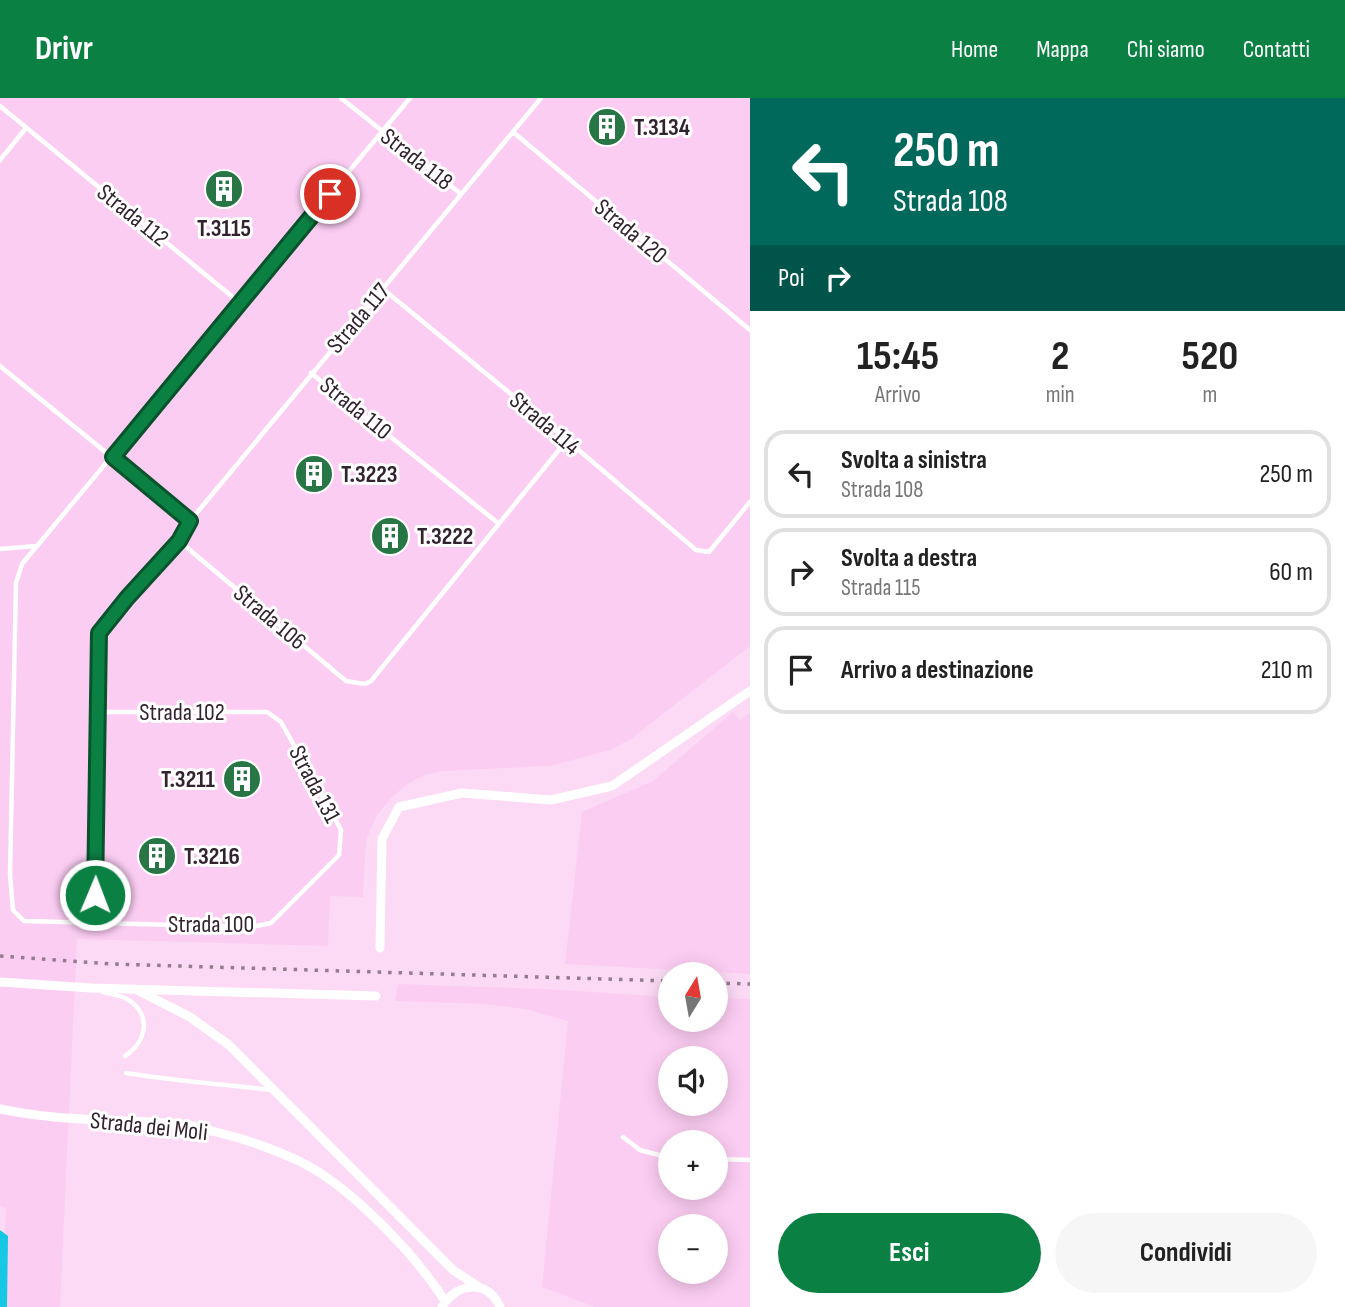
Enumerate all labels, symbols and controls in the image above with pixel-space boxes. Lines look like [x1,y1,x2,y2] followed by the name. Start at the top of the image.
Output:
[35,29,93,69] text: Drivr
[951,35,998,64] text: Home
[1036,35,1089,64] text: Mappa
[1127,35,1205,64] text: Chi siamo
[1243,35,1310,64] text: Contatti
[586,106,628,148] building icon: T.3134
[634,113,690,142] place label: T.3134
[375,122,459,197] street label: Strada 118
[893,122,999,181] text: 250 m
[778,126,869,217] icon: left
[300,164,360,224] pin
[203,168,245,210] building icon: T.3115
[311,175,349,213] icon: arrive
[91,178,174,253] street label: Strada 112
[893,182,1008,221] text: Strada 108
[589,193,673,270] street label: Strada 120
[197,214,251,243] place label: T.3115
[819,259,857,297] icon: right
[778,263,805,294] text: Poi
[321,277,396,359] street label: Strada 117
[857,331,939,382] text: 15:45
[1051,331,1069,382] text: 2
[1181,331,1238,382] text: 520
[314,371,397,446] street label: Strada 110
[875,381,921,409] text: Arrivo
[1046,381,1075,409] text: min
[1202,381,1217,409] text: m
[503,386,586,461] street label: Strada 114
[841,445,987,476] text: Svolta a sinistra
[293,453,335,495] building icon: T.3223
[782,455,820,493] icon: left
[1259,459,1313,490] text: 250 m
[341,460,397,489] place label: T.3223
[841,476,923,504] text: Strada 108
[369,515,411,557] building icon: T.3222
[417,522,473,551] place label: T.3222
[841,543,977,574] text: Svolta a destra
[782,553,820,591] icon: right
[1269,557,1313,588] text: 60 m
[841,574,920,602] text: Strada 115
[227,579,312,656] street label: Strada 106
[782,651,820,689] icon: arrive
[841,655,1034,686] text: Arrivo a destinazione
[1261,655,1313,686] text: 210 m
[139,698,225,727] street label: Strada 102
[282,741,347,828] street label: Strada 131
[221,758,263,800] building icon: T.3211
[161,765,216,794] place label: T.3211
[136,835,178,877] building icon: T.3216
[184,842,240,871] place label: T.3216
[58,858,132,932] position arrow
[168,910,254,939] street label: Strada 100
[658,962,728,1032] north arrow
[658,962,728,1284] map controls
[658,1046,728,1116] button: sound
[89,1106,209,1147] street label: Strada dei Moli
[658,1130,728,1200] button: +
[778,1213,1041,1293] button: Esci
[1055,1213,1317,1293] button: Condividi
[658,1214,728,1284] button: −

